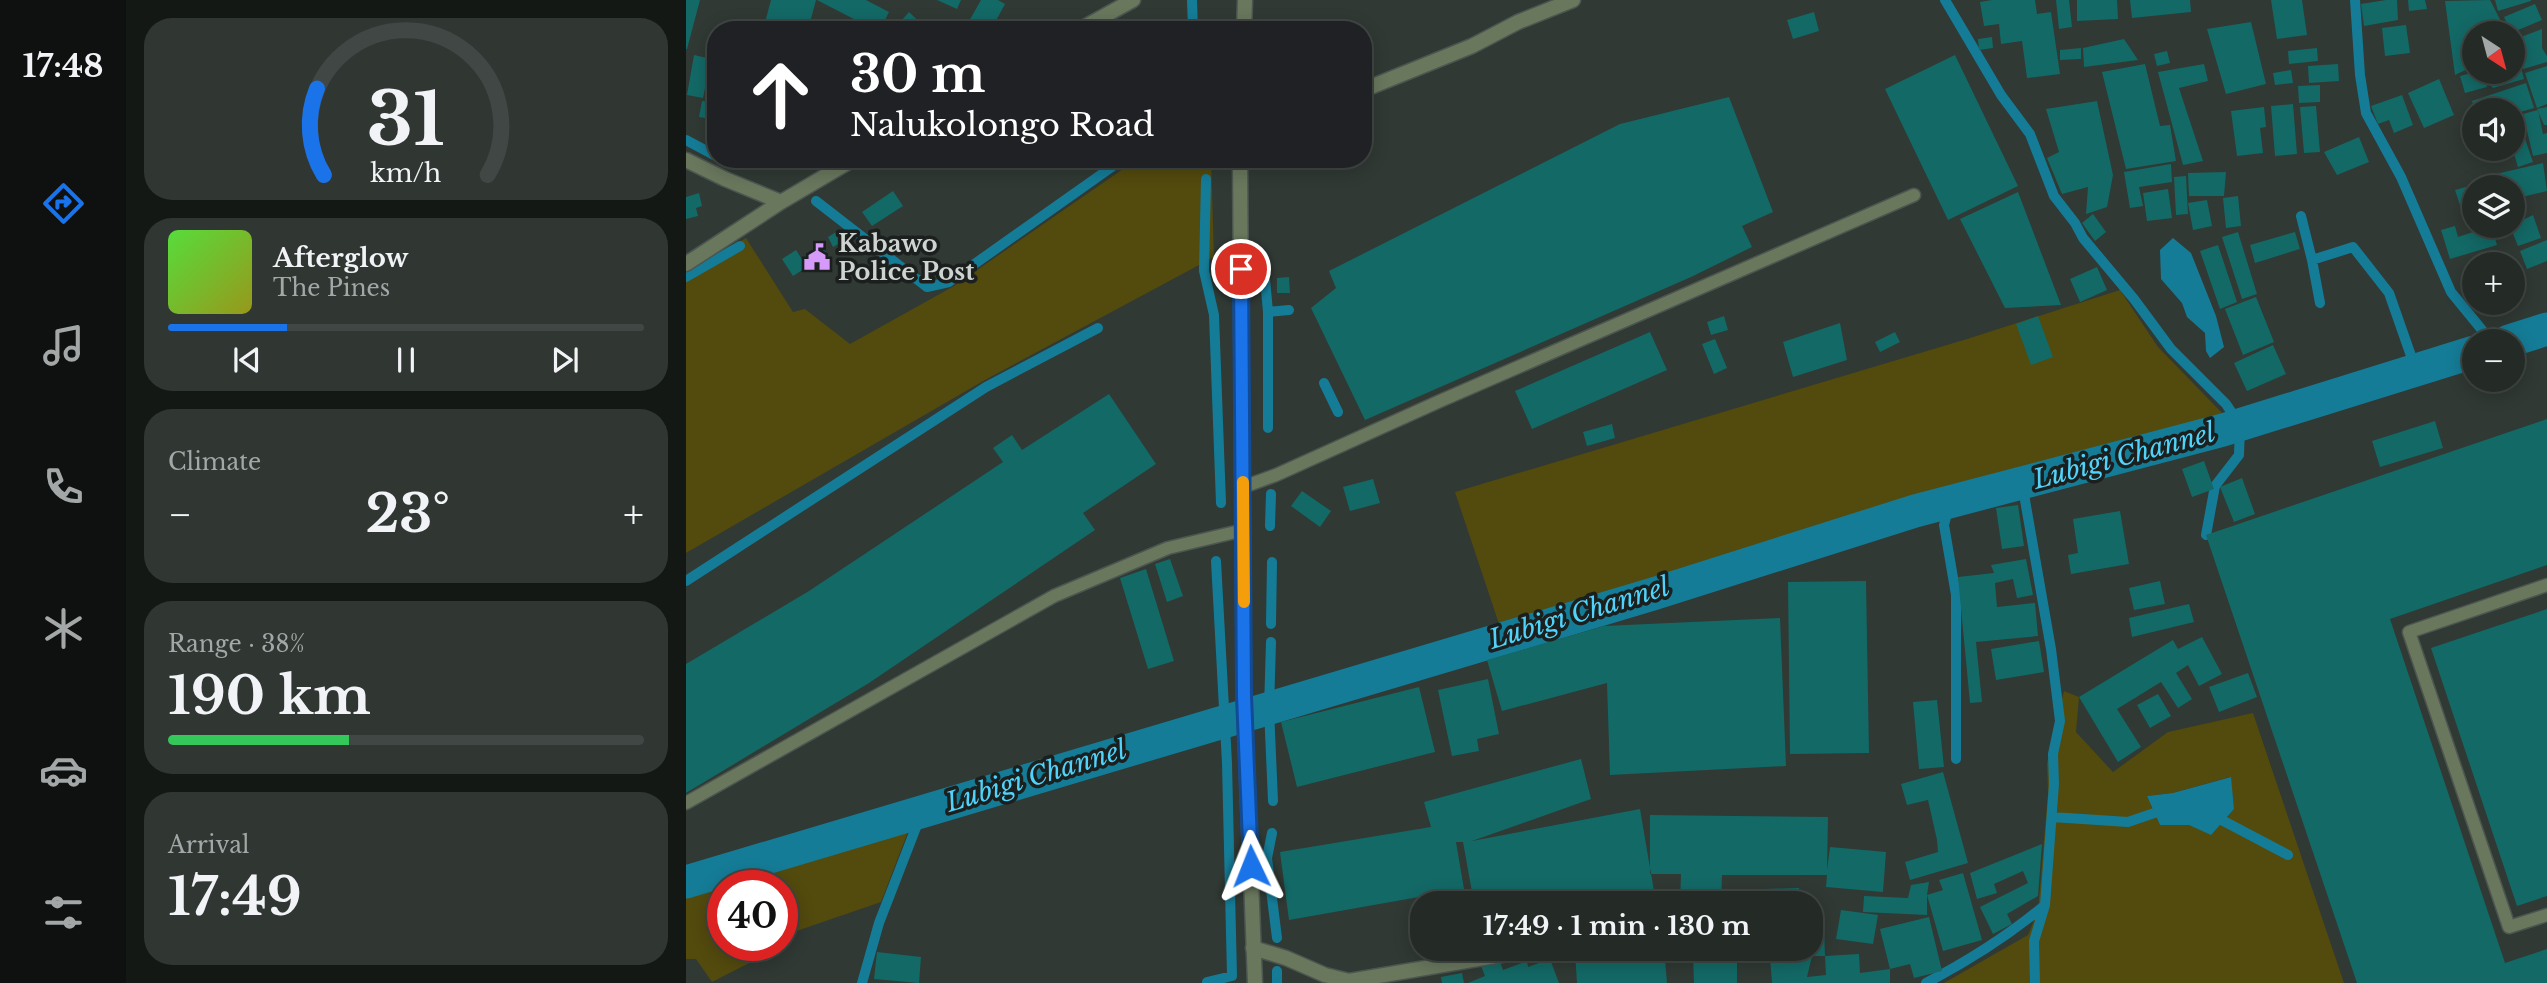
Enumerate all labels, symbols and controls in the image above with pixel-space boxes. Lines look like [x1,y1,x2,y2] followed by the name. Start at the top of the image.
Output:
[2462,21,2525,84] north arrow
[2462,21,2525,392] map controls
[850,44,985,105] text: 30 m
[22,46,104,86] text: 17:48
[735,49,826,140] icon: ahead
[367,74,445,165] text: 31
[2462,98,2525,161] button: sound
[850,105,1154,145] text: Nalukolongo Road
[371,158,441,189] text: km/h
[2462,175,2525,238] button: layers
[39,179,88,228] icon: directions
[838,229,975,286] place label: Kabawo Police Post
[1211,239,1271,299] pin
[273,242,409,274] text: Afterglow
[802,242,832,272] public building icon: Kabawo Police Post
[1222,250,1260,288] icon: arrive
[2462,252,2525,315] button: +
[273,274,390,302] text: The Pines
[39,321,88,370] icon: music
[2462,329,2525,392] button: −
[228,341,266,379] icon: previous
[387,341,425,379] icon: pause
[546,341,584,379] icon: next
[2029,416,2219,496] water label: Lubigi Channel
[168,448,261,476] text: Climate
[39,462,88,511] icon: phone
[365,482,450,546] text: 23°
[168,491,192,538] text: −
[623,491,644,538] text: +
[1484,570,1674,656] water label: Lubigi Channel
[39,604,88,653] icon: climate
[168,630,305,658] text: Range · 38%
[168,664,371,728] text: 190 km
[941,733,1131,819] water label: Lubigi Channel
[39,746,88,795] icon: car
[1214,829,1288,903] position arrow
[168,831,249,859] text: Arrival
[168,865,302,929] text: 17:49
[707,870,798,961] speed limit sign: 40
[39,888,88,937] icon: filters
[1483,910,1750,942] text: 17:49 · 1 min · 130 m

